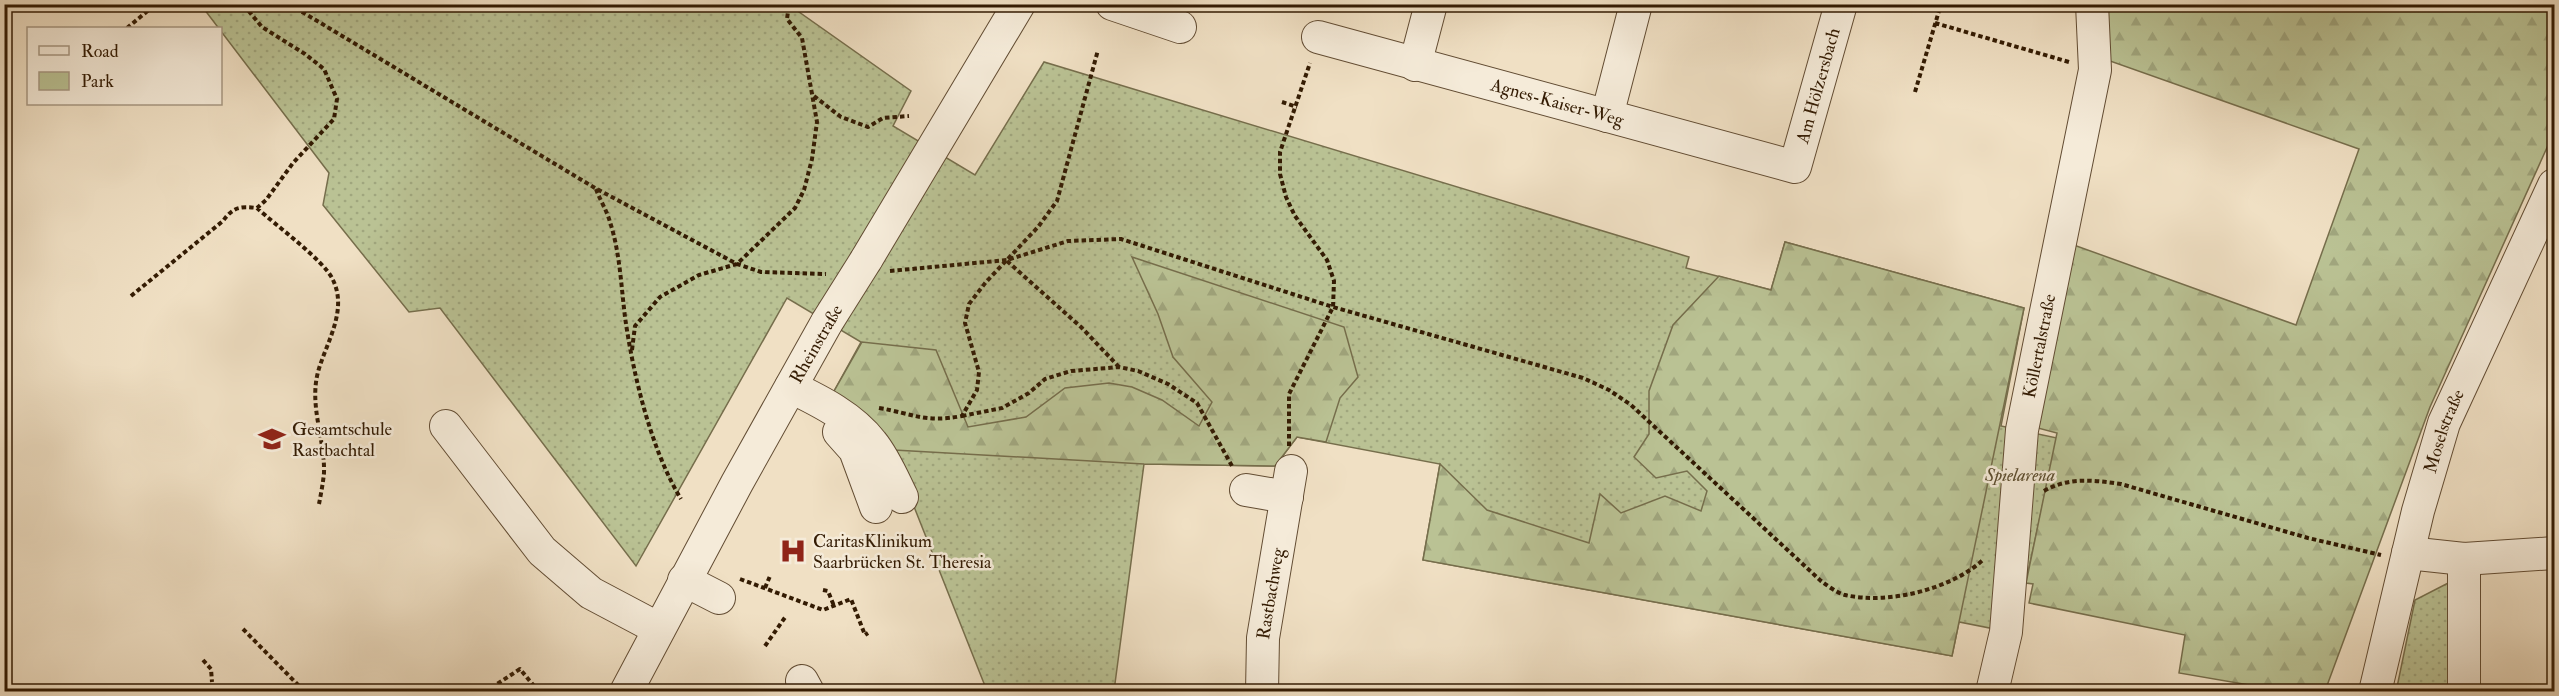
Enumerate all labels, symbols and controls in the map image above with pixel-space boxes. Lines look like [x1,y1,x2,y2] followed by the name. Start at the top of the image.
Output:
[1791,25,1846,147] street label: Am Hölzersbach
[27,27,222,105] legend
[81,40,119,63] text: Road
[81,70,114,93] text: Park
[1487,73,1627,132] street label: Agnes-Kaiser-Weg
[2018,292,2061,400] street label: Köllertalstraße
[785,300,848,388] street label: Rheinstraße
[2419,385,2470,476] street label: Moselstraße
[292,418,392,462] place label: Gesamtschule Rastbachtal
[257,424,287,454] school or university icon: Gesamtschule Rastbachtal
[1984,464,2055,487] park label: Spielarena
[813,530,992,574] place label: CaritasKlinikum Saarbrücken St. Theresia
[778,536,808,566] hospital icon: CaritasKlinikum Saarbrücken St. Theresia
[1252,545,1290,641] street label: Rastbachweg

